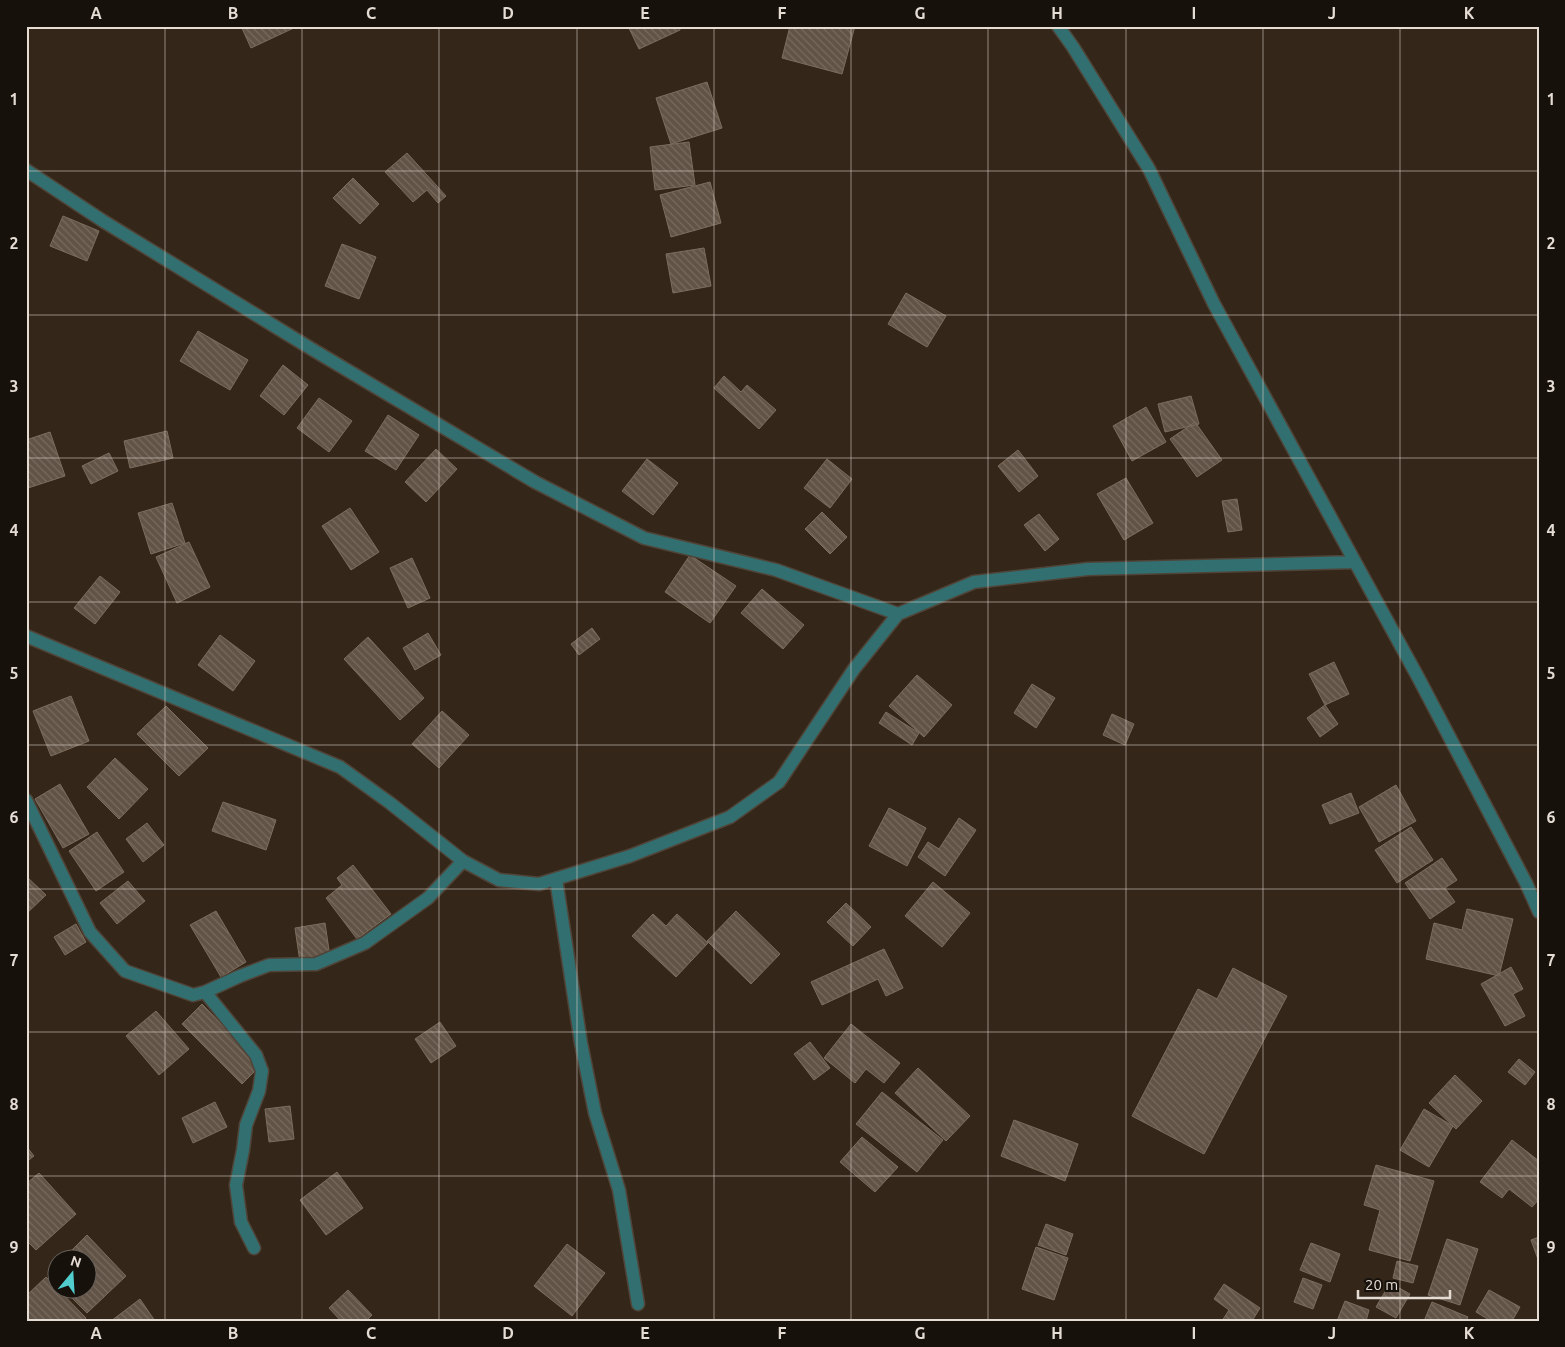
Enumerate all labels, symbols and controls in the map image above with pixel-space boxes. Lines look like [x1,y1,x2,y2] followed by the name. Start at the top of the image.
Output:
[90,4,102,22] text: A
[228,4,238,22] text: B
[366,4,376,22] text: C
[502,4,514,22] text: D
[640,4,650,22] text: E
[778,4,787,22] text: F
[914,4,926,22] text: G
[1051,4,1063,22] text: H
[1192,4,1196,22] text: I
[1328,4,1336,22] text: J
[1464,4,1475,22] text: K
[9,90,19,108] text: 1
[1546,90,1556,108] text: 1
[9,234,19,252] text: 2
[1546,234,1556,252] text: 2
[9,377,19,395] text: 3
[1546,377,1556,395] text: 3
[9,521,19,539] text: 4
[1546,521,1556,539] text: 4
[9,664,19,682] text: 5
[1546,664,1556,682] text: 5
[9,808,19,826] text: 6
[1546,808,1556,826] text: 6
[9,951,19,969] text: 7
[1546,951,1556,969] text: 7
[9,1095,19,1113] text: 8
[1546,1095,1556,1113] text: 8
[9,1238,19,1256] text: 9
[1546,1238,1556,1256] text: 9
[48,1250,98,1300] north arrow
[69,1252,83,1271] text: N
[1358,1267,1450,1299] scale bar
[1365,1276,1398,1293] text: 20 m
[90,1324,102,1342] text: A
[228,1324,238,1342] text: B
[366,1324,376,1342] text: C
[502,1324,514,1342] text: D
[640,1324,650,1342] text: E
[778,1324,787,1342] text: F
[914,1324,926,1342] text: G
[1051,1324,1063,1342] text: H
[1192,1324,1196,1342] text: I
[1328,1324,1336,1342] text: J
[1464,1324,1475,1342] text: K

